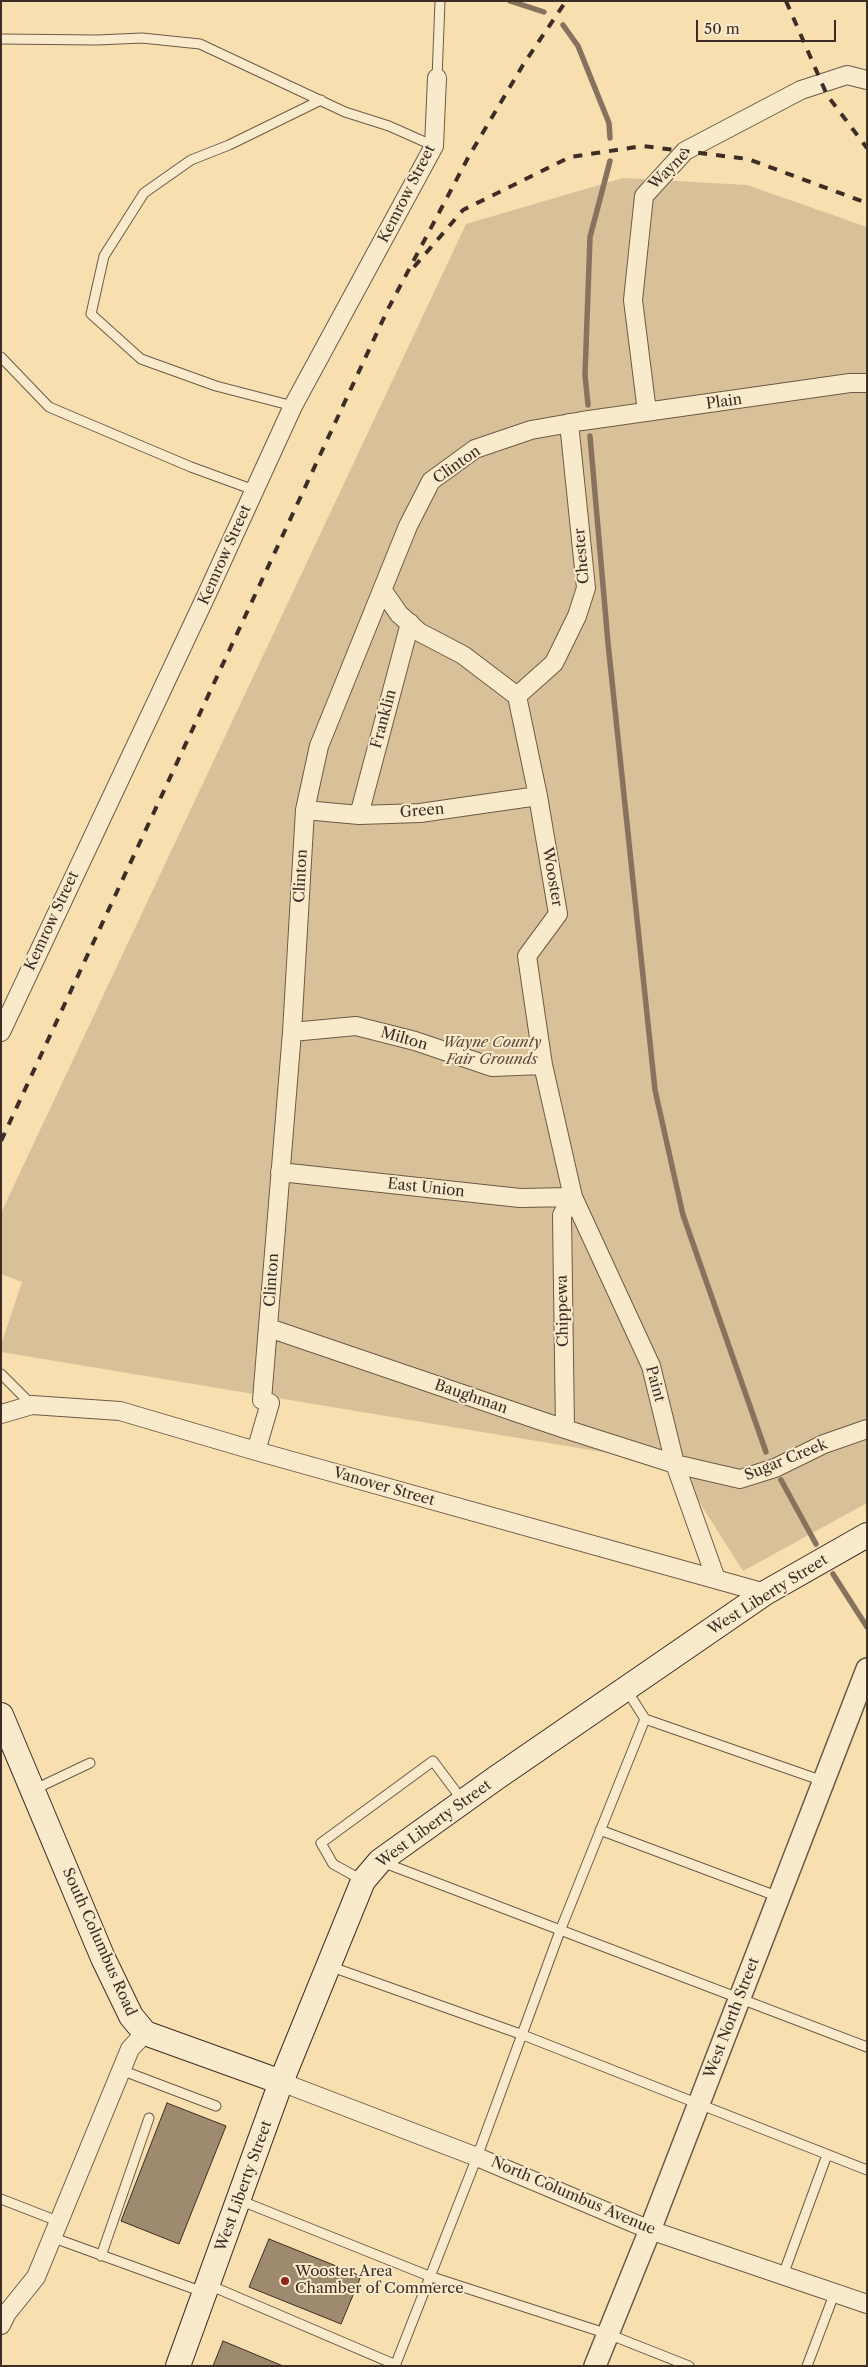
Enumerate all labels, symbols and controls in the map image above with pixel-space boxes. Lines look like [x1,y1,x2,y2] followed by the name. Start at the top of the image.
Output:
[698,10,838,42] scale bar
[704,19,740,38] text: 50 m
[375,142,439,246] street label: Kemrow Street
[645,146,693,194] street label: Wayne
[705,391,743,413] street label: Plain
[430,442,484,488] street label: Clinton
[195,502,255,608] street label: Kemrow Street
[571,527,593,585] street label: Chester
[367,688,401,750] street label: Franklin
[399,800,445,822] street label: Green
[538,846,566,908] street label: Wooster
[291,849,311,903] street label: Clinton
[21,869,83,973] street label: Kemrow Street
[378,1024,430,1054] street label: Milton
[443,1034,541,1069] park label: Wayne County Fair Grounds
[386,1175,466,1201] street label: East Union
[261,1253,283,1307] street label: Clinton
[553,1275,573,1347] street label: Chippewa
[642,1364,668,1404] street label: Paint
[432,1376,510,1418] street label: Baughman
[742,1435,830,1485] street label: Sugar Creek
[331,1464,437,1510] street label: Vanover Street
[705,1551,831,1639] street label: West Liberty Street
[373,1776,495,1872] street label: West Liberty Street
[58,1865,140,2019] street label: South Columbus Road
[701,1955,763,2081] street label: West North Street
[212,2118,276,2254] street label: West Liberty Street
[488,2153,658,2239] street label: North Columbus Avenue
[295,2263,464,2298] place label: Wooster Area Chamber of Commerce
[279,2275,291,2287] marker: Wooster Area Chamber of Commerce

